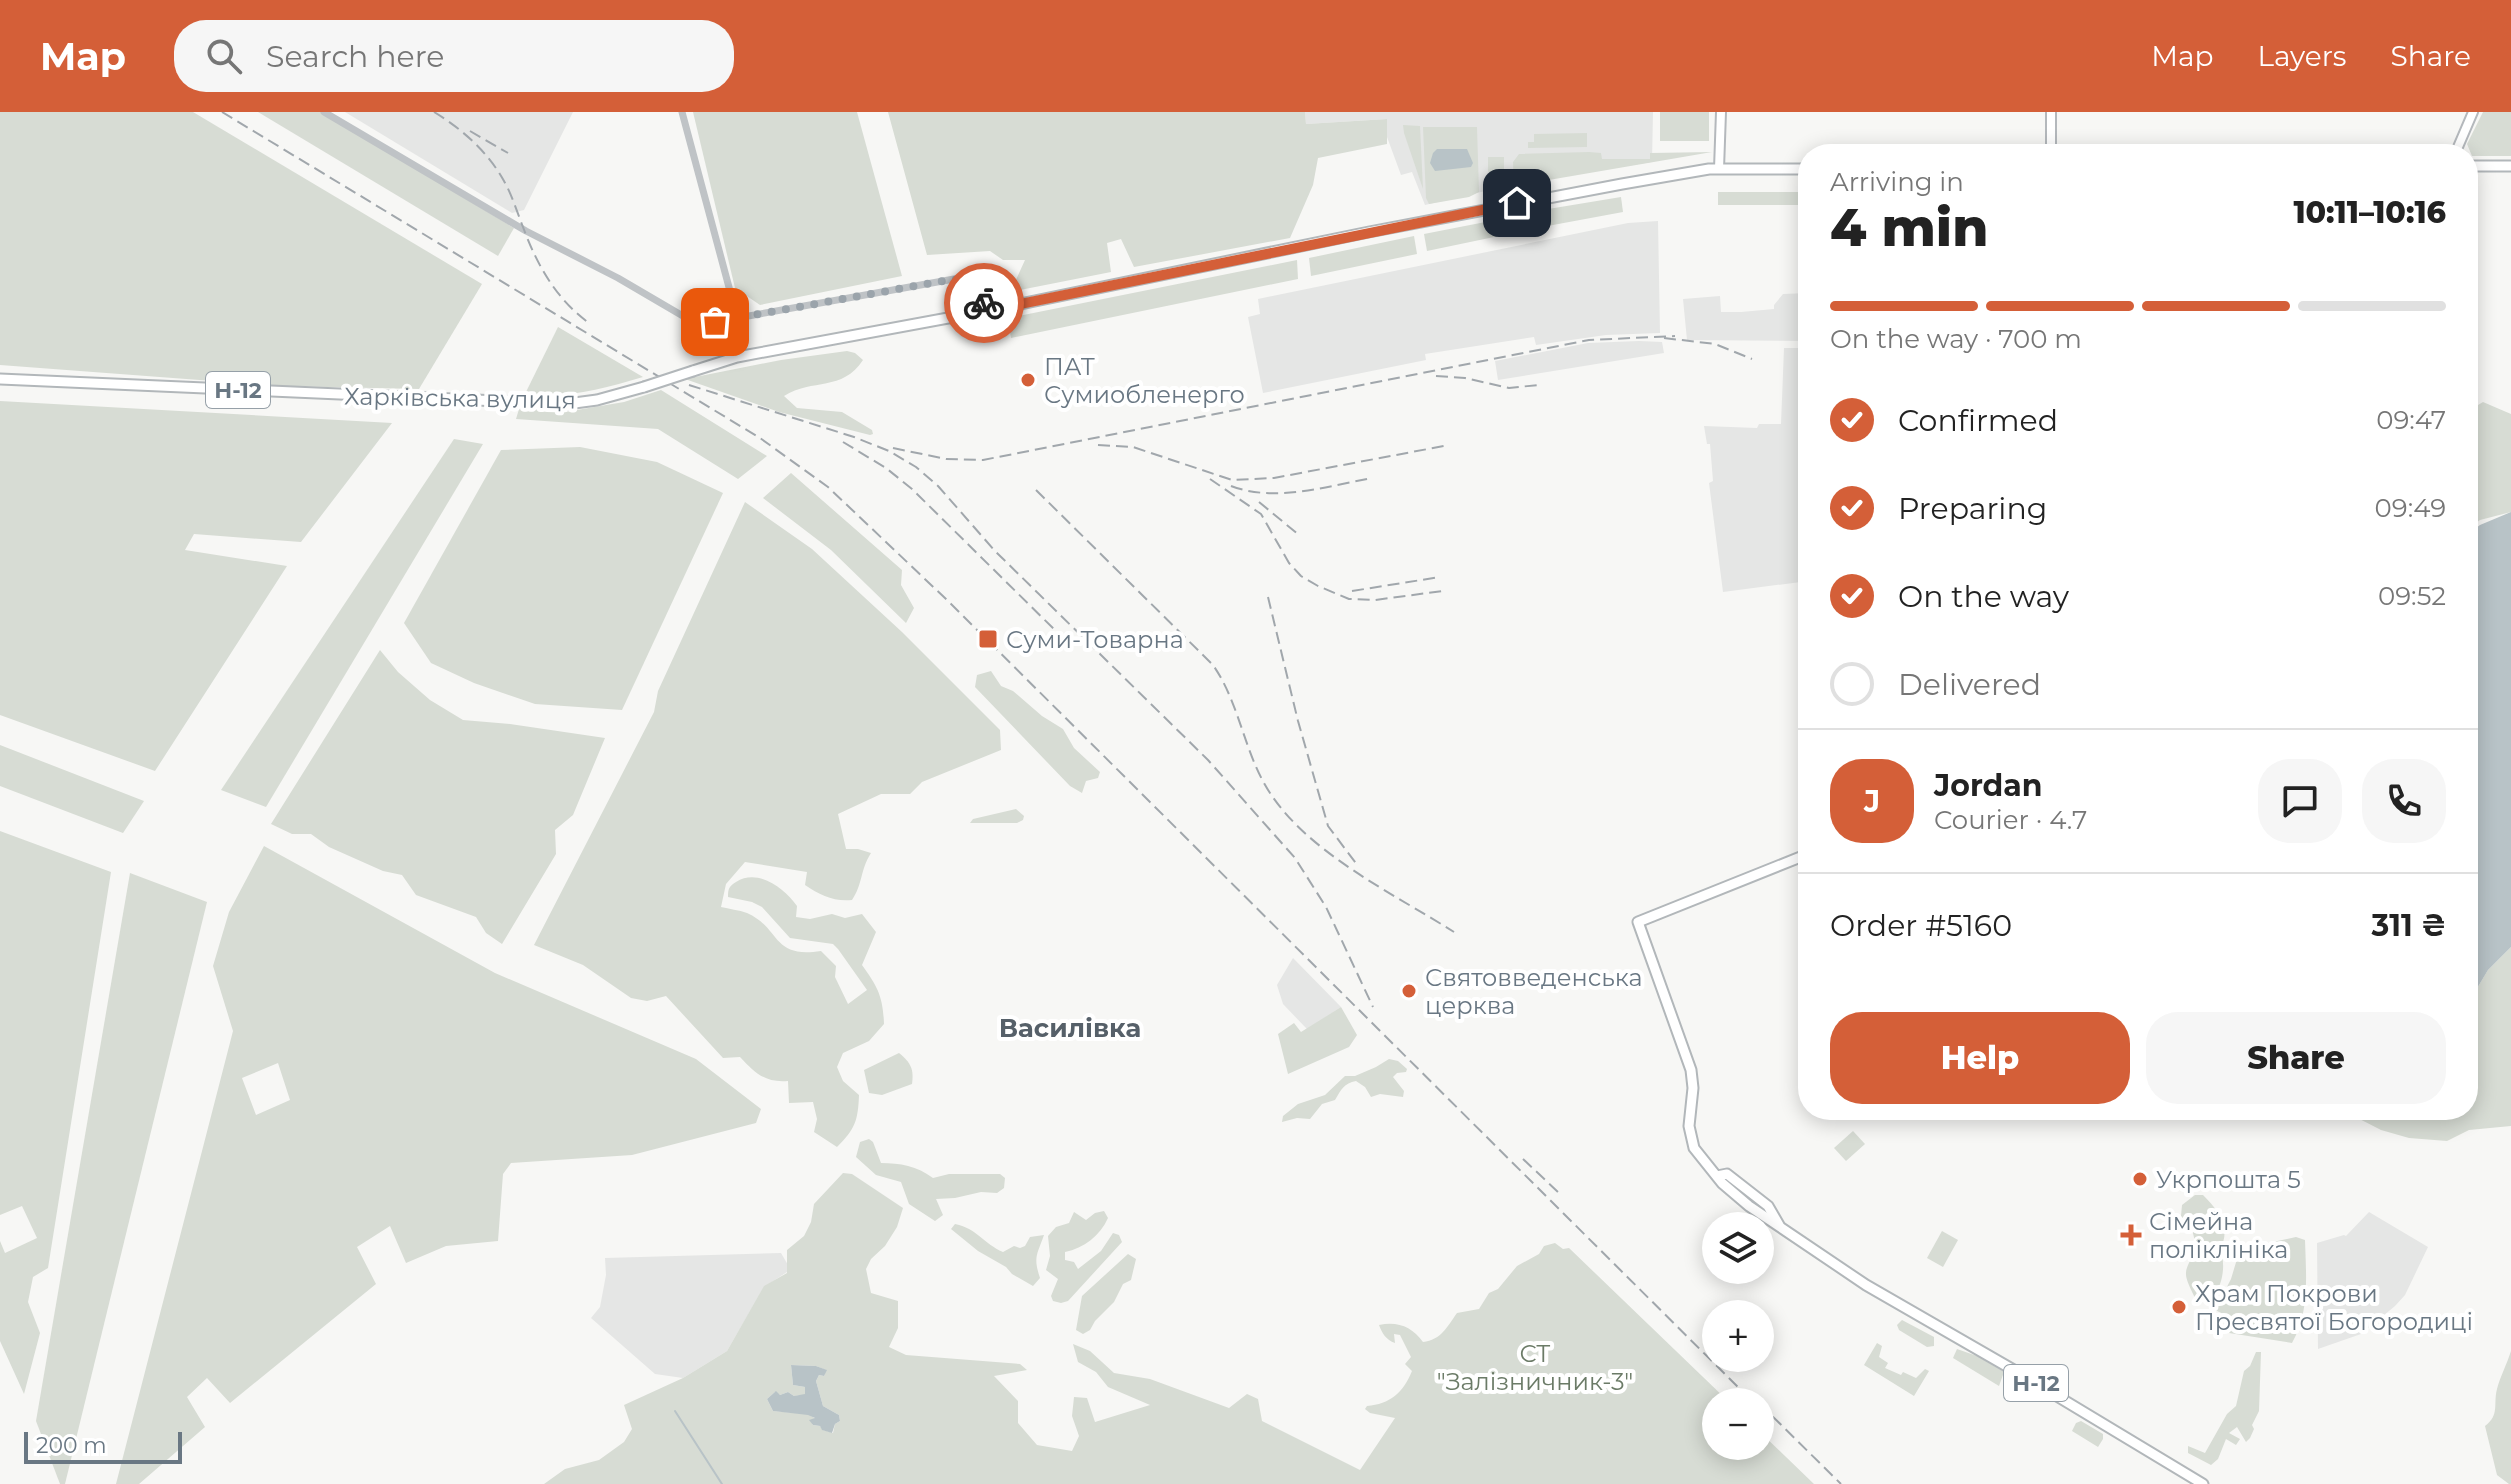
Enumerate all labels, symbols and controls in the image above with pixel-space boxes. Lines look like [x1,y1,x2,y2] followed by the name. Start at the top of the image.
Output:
[174,20,734,92] search box
[40,33,126,80] text: Map
[202,34,246,78] icon: search
[266,38,444,75] text: Search here
[2151,39,2214,73] text: Map
[2258,39,2347,73] text: Layers
[2391,39,2471,73] text: Share
[1830,166,1964,198] text: Arriving in
[1483,169,1551,237] pin
[1495,181,1539,225] icon: home
[2293,194,2446,231] text: 10:11–10:16
[1830,196,1988,259] text: 4 min
[944,263,1024,343] courier
[962,281,1006,325] icon: bike
[681,288,749,356] pin
[693,300,737,344] icon: bag
[1830,323,2082,355] text: On the way · 700 m
[1044,352,1245,409] place label: ПАТ Сумиобленерго
[1019,371,1037,389] marker: ПАТ Сумиобленерго
[206,372,270,408] road number: Н-12
[344,381,576,415] street label: Харківська вулиця
[1830,398,1874,442] icon: check
[1898,402,2058,439] text: Confirmed
[2376,404,2446,436] text: 09:47
[1830,486,1874,530] icon: check
[1898,490,2047,527] text: Preparing
[2375,492,2446,524] text: 09:49
[1830,574,1874,618] icon: check
[1898,578,2069,615] text: On the way
[2378,580,2446,612] text: 09:52
[1006,625,1184,654] place label: Суми-Товарна
[977,628,999,650] marker: Суми-Товарна
[1898,666,2041,703] text: Delivered
[2258,759,2342,843] button: chat
[2362,759,2446,843] button: phone
[1934,767,2043,804] text: Jordan
[1864,783,1880,820] text: J
[1934,804,2087,836] text: Courier · 4.7
[1830,907,2012,944] text: Order #5160
[2371,907,2446,944] text: 311 ₴
[1425,963,1643,1020] place label: Святовведенська церква
[1400,982,1418,1000] marker: Святовведенська церква
[999,1012,1141,1044] district label: Василівка
[1830,1012,2130,1104] button: Help
[2146,1012,2446,1104] button: Share
[2156,1165,2301,1194] place label: Укрпошта 5
[2131,1170,2149,1188] marker: Укрпошта 5
[2149,1207,2288,1264] place label: Сімейна поліклініка
[1702,1212,1774,1460] map controls
[1702,1212,1774,1284] button: layers
[2120,1224,2142,1246] marker: Сімейна поліклініка
[2195,1279,2473,1336] place label: Храм Покрови Пресвятої Богородиці
[2170,1298,2188,1316] marker: Храм Покрови Пресвятої Богородиці
[1702,1300,1774,1372] button: +
[1437,1339,1633,1396] park label: СТ "Залізничник-3"
[2004,1365,2068,1401] road number: Н-12
[1702,1388,1774,1460] button: −
[24,1428,182,1464] scale bar
[36,1432,107,1459] text: 200 m

